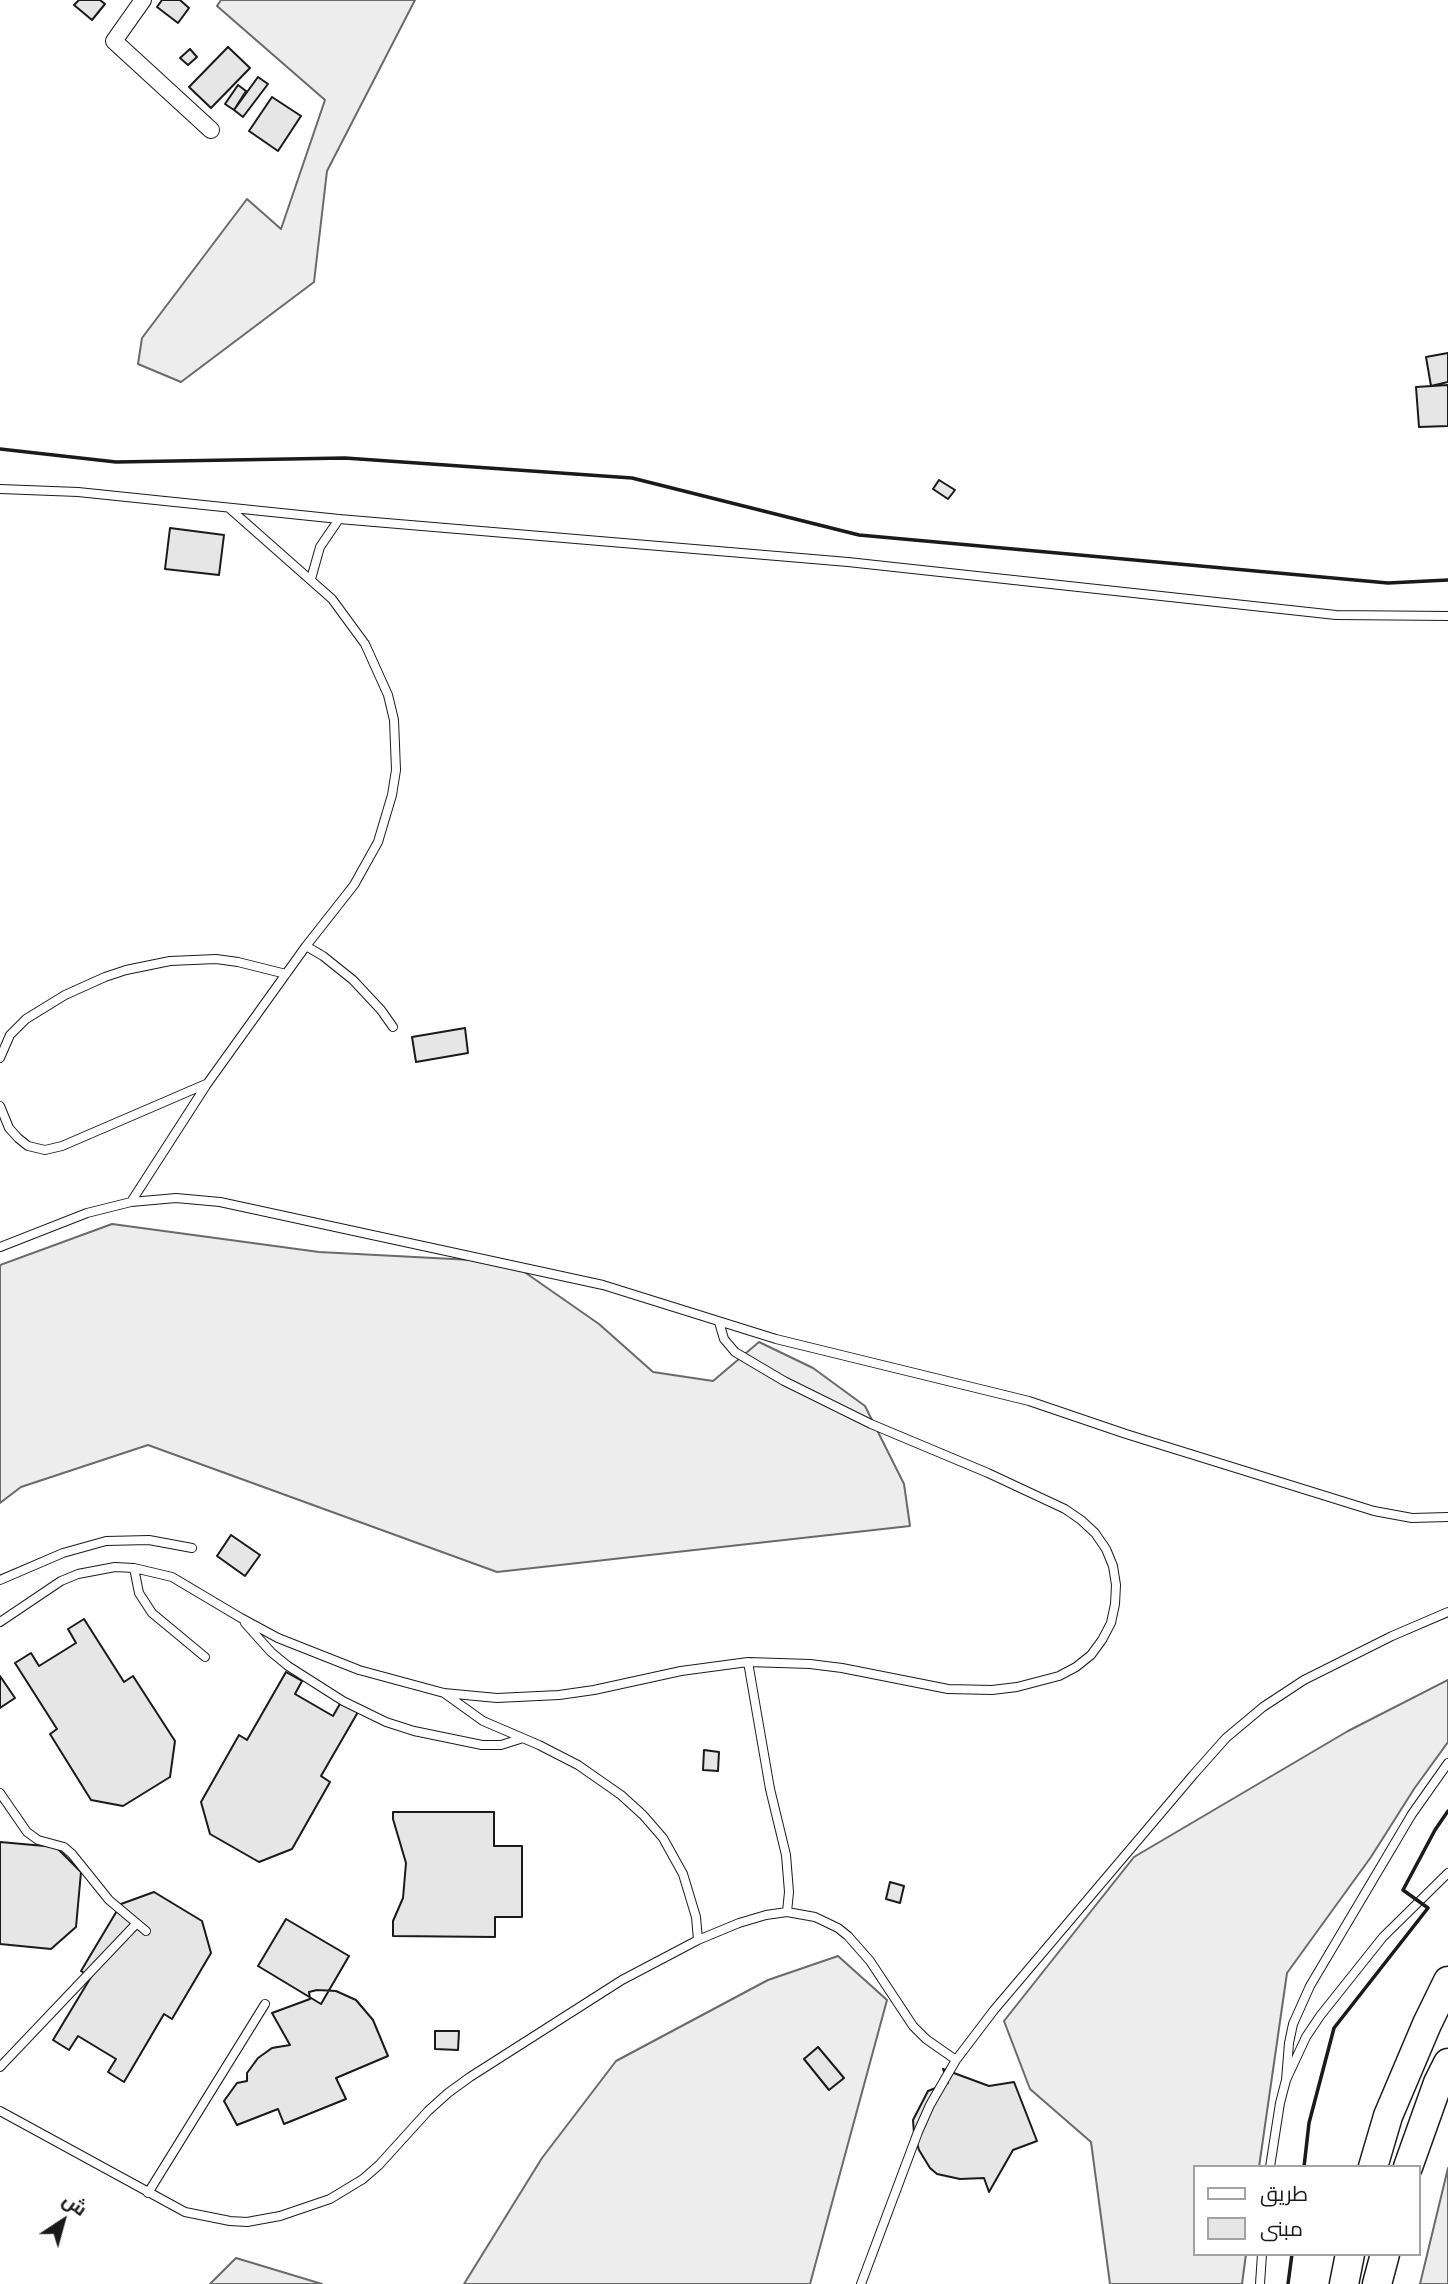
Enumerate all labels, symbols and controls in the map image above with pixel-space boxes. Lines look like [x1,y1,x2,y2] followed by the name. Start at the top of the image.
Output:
[1192,2165,1420,2256] legend
[1260,2181,1308,2205] text: طريق
[28,2186,98,2256] north arrow
[59,2188,92,2220] text: ش
[1260,2216,1303,2240] text: مبنى

